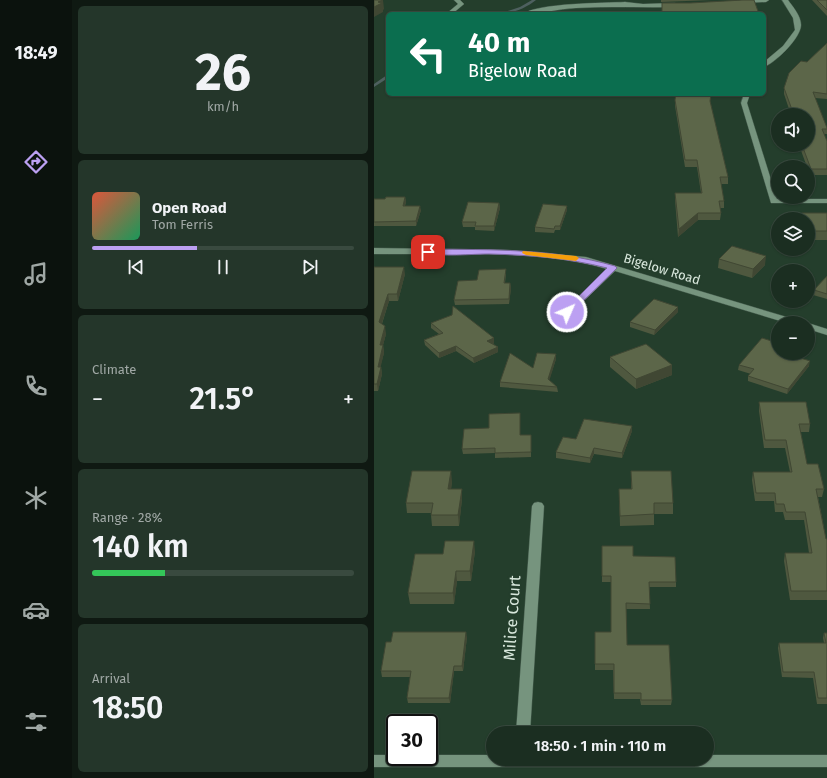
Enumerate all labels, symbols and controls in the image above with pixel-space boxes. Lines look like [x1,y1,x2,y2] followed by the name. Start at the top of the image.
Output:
[468,26,531,59] text: 40 m
[402,28,454,80] icon: left
[195,41,251,104] text: 26
[15,42,57,64] text: 18:49
[468,60,578,82] text: Bigelow Road
[207,99,239,114] text: km/h
[771,108,815,360] map controls
[771,108,815,152] button: sound
[22,148,50,176] icon: directions
[771,160,815,204] button: search
[152,199,227,217] text: Open Road
[771,212,815,256] button: layers
[152,217,213,232] text: Tom Ferris
[411,235,445,269] pin
[417,241,439,263] icon: arrive
[622,250,702,288] street label: Bigelow Road
[125,256,147,278] icon: previous
[212,256,234,278] icon: pause
[299,256,321,278] icon: next
[22,260,50,288] icon: music
[771,264,815,308] button: +
[546,291,588,333] position arrow
[771,316,815,360] button: −
[92,362,136,377] text: Climate
[22,372,50,400] icon: phone
[190,381,257,417] text: 21.5°
[92,386,103,413] text: −
[343,386,354,413] text: +
[22,484,50,512] icon: climate
[92,510,162,525] text: Range · 28%
[92,529,189,565] text: 140 km
[500,574,524,661] street label: Milice Court
[22,596,50,624] icon: car
[92,671,130,686] text: Arrival
[92,690,164,726] text: 18:50
[22,708,50,736] icon: filters
[386,714,438,766] speed limit sign: 30
[534,737,666,755] text: 18:50 · 1 min · 110 m

